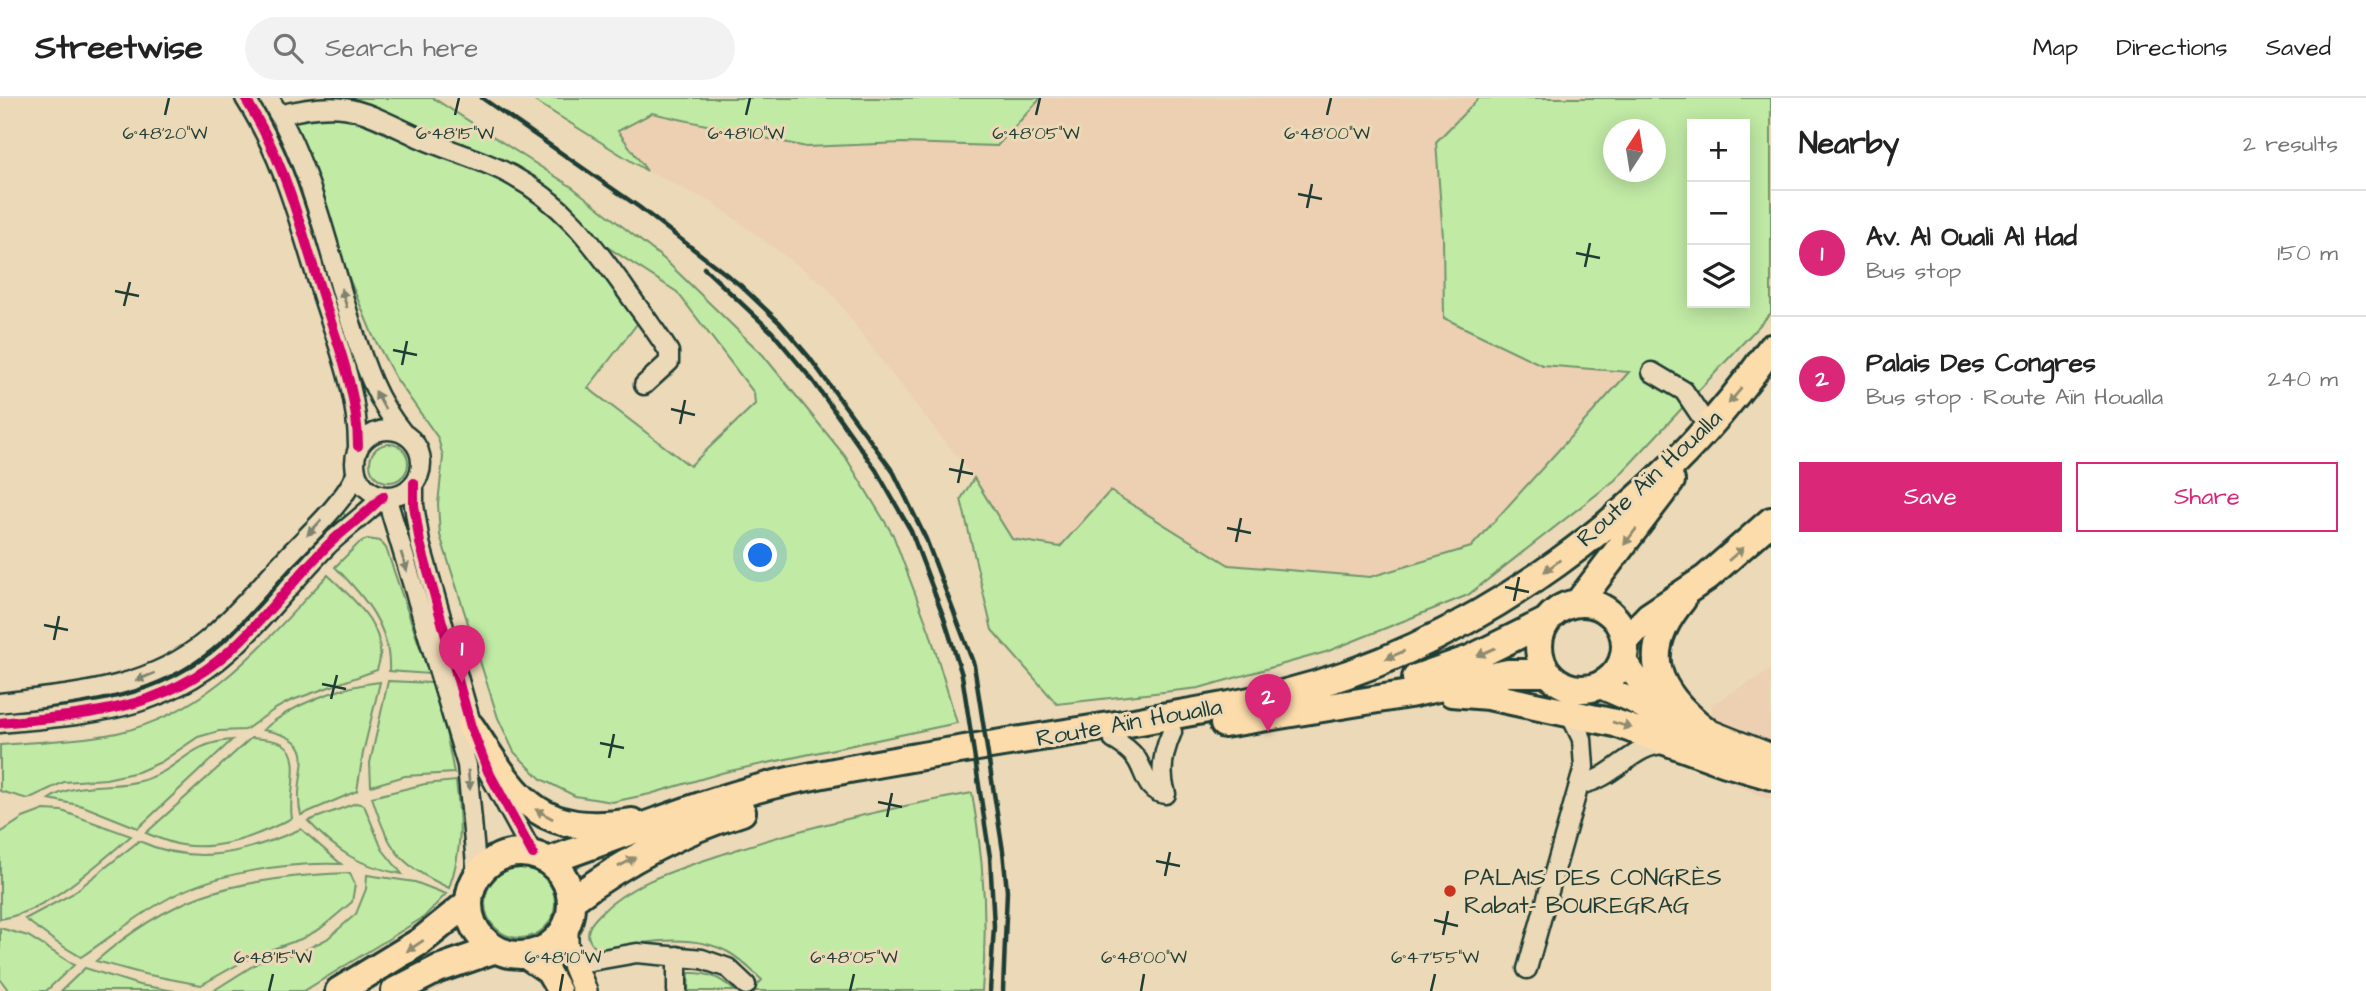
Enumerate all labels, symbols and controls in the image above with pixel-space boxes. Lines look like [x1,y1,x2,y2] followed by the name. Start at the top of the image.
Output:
[245,17,735,80] search box
[35,25,203,71] text: Streetwise
[269,29,307,67] icon: search
[325,30,478,66] text: Search here
[2033,31,2078,65] text: Map
[2116,31,2228,65] text: Directions
[2266,31,2331,65] text: Saved
[1603,119,1666,182] north arrow
[1687,119,1750,308] map controls
[1687,119,1750,182] button: +
[123,121,208,146] text: 6°48'20"W
[416,121,494,146] text: 6°48'15"W
[708,121,785,146] text: 6°48'10"W
[992,121,1080,146] text: 6°48'05"W
[1284,121,1370,146] text: 6°48'00"W
[1799,123,1899,165] text: Nearby
[2243,128,2338,160] text: 2 results
[1687,182,1750,245] button: −
[1866,219,2077,255] text: Av. Al Ouali Al Had
[1821,237,1823,269] text: 1
[2277,237,2338,269] text: 150 m
[1687,245,1750,308] button: layers
[1866,255,1961,287] text: Bus stop
[338,287,348,308] one-way arrow
[1866,345,2096,381] text: Palais Des Congres
[1815,363,1829,395] text: 2
[2268,363,2338,395] text: 240 m
[1866,381,2163,413] text: Bus stop · Route Aïn Houalla
[1728,387,1743,405] one-way arrow
[374,390,386,409] one-way arrow
[1569,402,1730,555] street label: Route Aïn Houalla
[1799,462,2062,532] button: Save
[2076,462,2338,532] button: Share
[306,519,322,537] one-way arrow
[1622,528,1637,546] one-way arrow
[743,538,777,572] your location
[1727,547,1744,562] one-way arrow
[400,552,410,573] one-way arrow
[1543,558,1561,572] one-way arrow
[439,625,485,683] pin: 1
[1475,647,1496,658] one-way arrow
[1385,649,1405,661] one-way arrow
[134,671,155,682] one-way arrow
[1245,674,1291,732] pin: 2
[1034,690,1225,756] street label: Route Aïn Houalla
[1612,721,1633,731] one-way arrow
[463,769,474,791] one-way arrow
[534,808,553,820] one-way arrow
[617,856,637,868] one-way arrow
[1464,861,1722,923] place label: PALAIS DES CONGRÈS Rabat- BOUREGRAG
[1442,883,1458,899] marker: PALAIS DES CONGRÈS Rabat- BOUREGRAG
[405,939,425,952] one-way arrow
[234,945,312,970] text: 6°48'15"W
[525,945,602,970] text: 6°48'10"W
[810,945,898,970] text: 6°48'05"W
[1101,945,1187,970] text: 6°48'00"W
[1391,945,1479,970] text: 6°47'55"W

